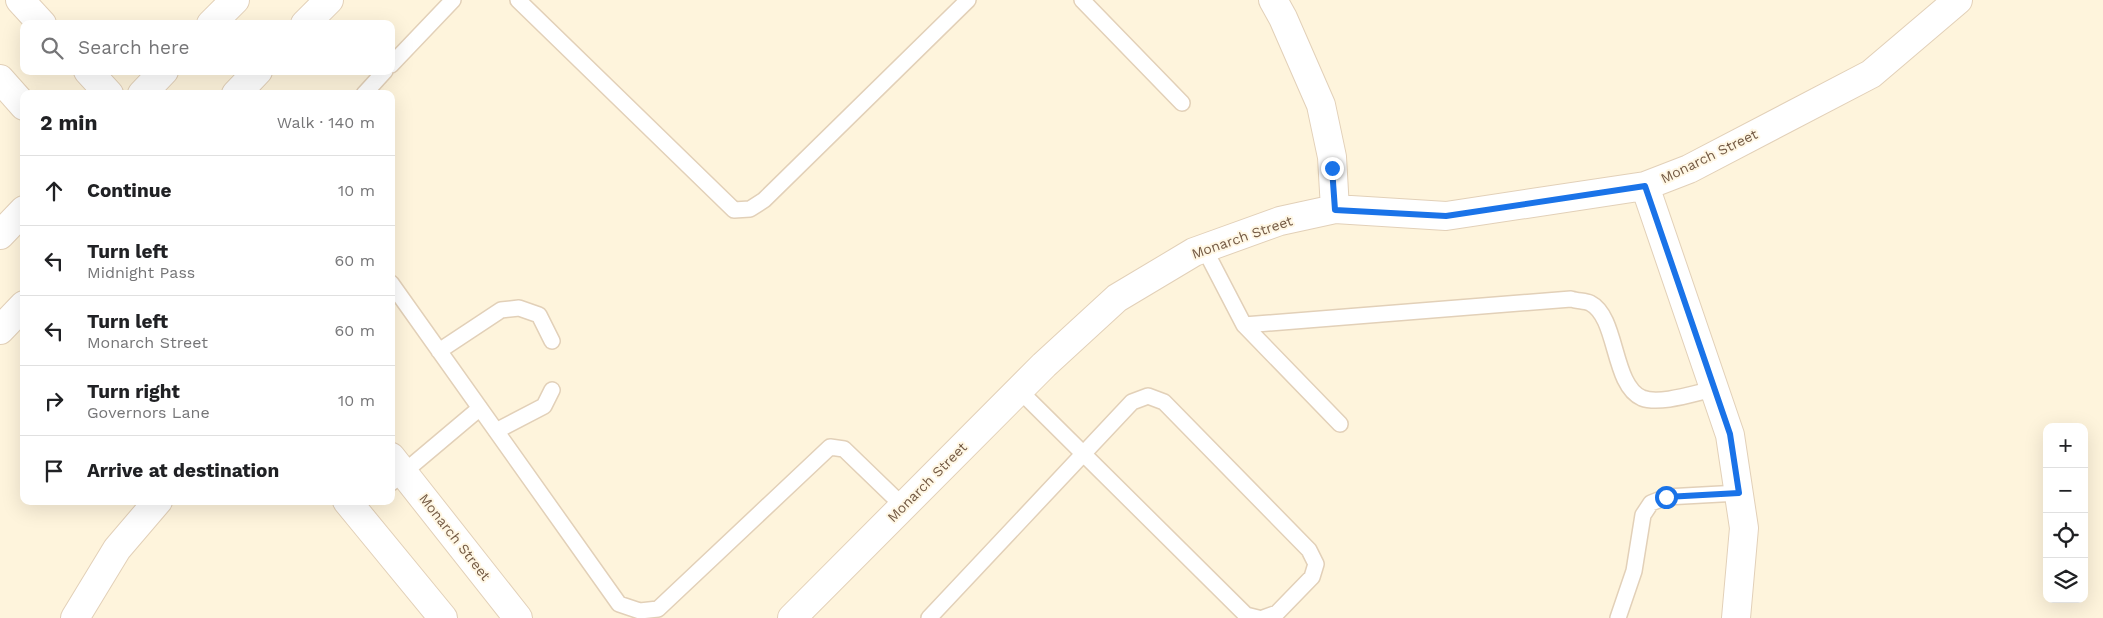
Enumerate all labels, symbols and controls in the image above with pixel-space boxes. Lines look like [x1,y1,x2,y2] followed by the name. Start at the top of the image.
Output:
[20,20,395,75] search box
[38,34,66,62] icon: search
[78,36,189,59] text: Search here
[40,110,97,135] text: 2 min
[277,113,375,132] text: Walk · 140 m
[1658,126,1760,186] street label: Monarch Street
[1321,157,1344,180] route end
[40,177,68,205] icon: ahead
[87,179,171,202] text: Continue
[338,181,375,200] text: 10 m
[1189,212,1295,262] street label: Monarch Street
[87,240,168,263] text: Turn left
[40,247,68,275] icon: left
[335,251,375,270] text: 60 m
[87,263,195,282] text: Midnight Pass
[87,310,168,333] text: Turn left
[40,317,68,345] icon: left
[335,321,375,340] text: 60 m
[87,333,208,352] text: Monarch Street
[87,380,180,403] text: Turn right
[40,387,68,415] icon: right
[338,391,375,410] text: 10 m
[87,403,210,422] text: Governors Lane
[2043,423,2088,603] map controls
[2043,423,2088,468] button: +
[884,439,970,525] street label: Monarch Street
[40,457,68,485] icon: arrive
[87,459,279,482] text: Arrive at destination
[2043,468,2088,513] button: −
[1655,486,1678,509] route start
[416,490,494,584] street label: Monarch Street
[2043,513,2088,558] button: locate
[2043,558,2088,603] button: layers

